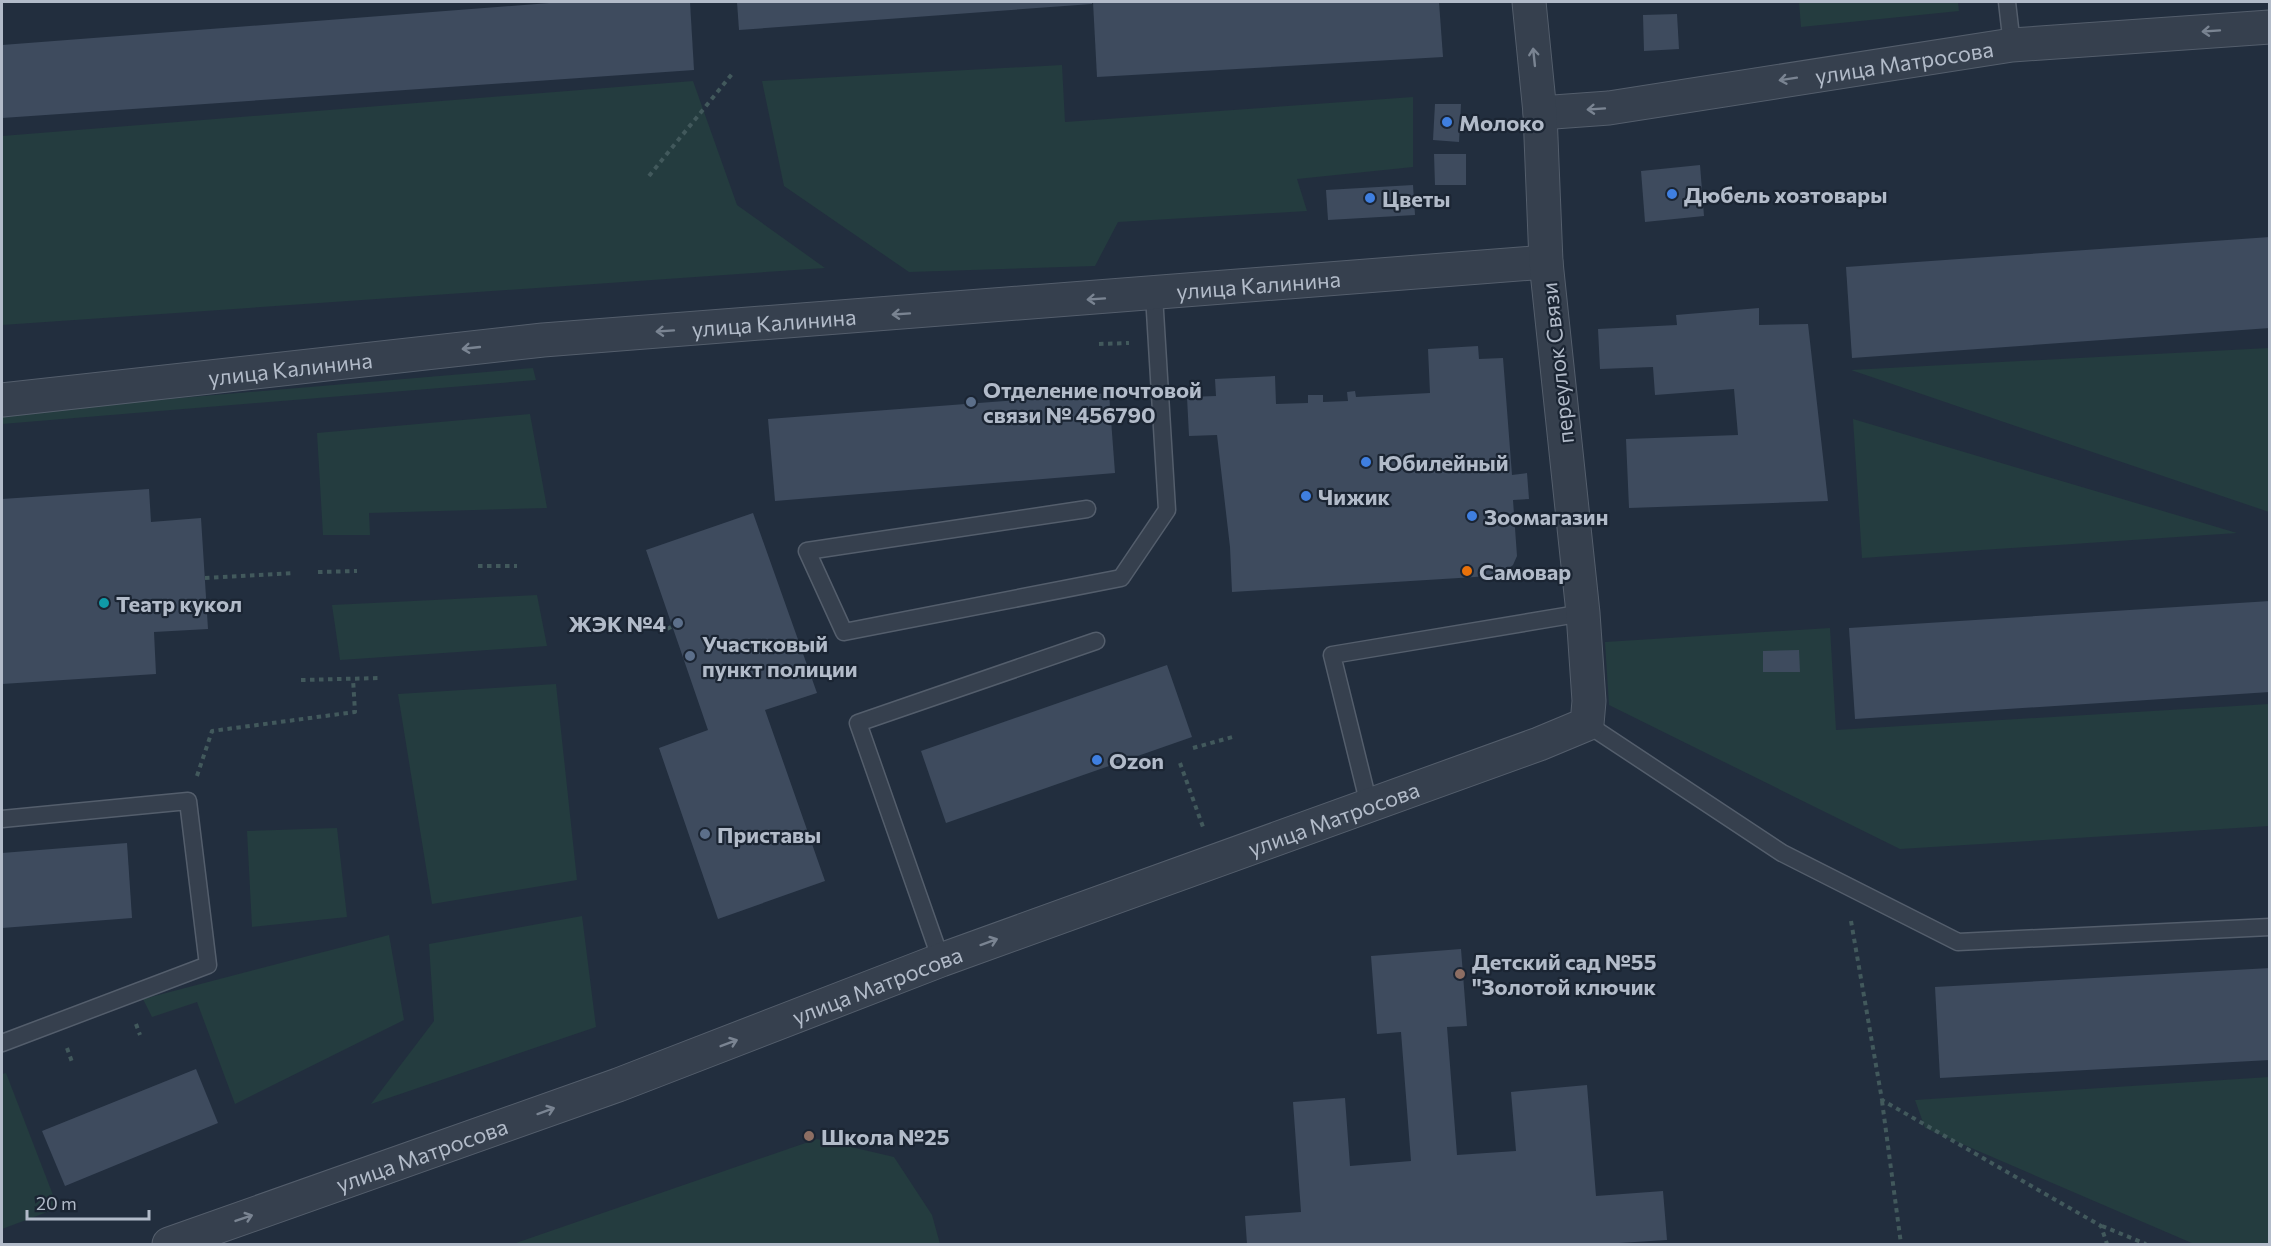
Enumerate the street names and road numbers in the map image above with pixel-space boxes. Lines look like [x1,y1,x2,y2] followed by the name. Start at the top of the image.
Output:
[1813,35,1995,89] street label: улица Матросова
[1175,264,1342,304] street label: улица Калинина
[1535,281,1579,445] street label: переулок Связи
[691,302,857,342] street label: улица Калинина
[207,346,374,391] street label: улица Калинина
[1244,775,1423,862] street label: улица Матросова
[788,940,966,1030] street label: улица Матросова
[332,1112,511,1197] street label: улица Матросова

